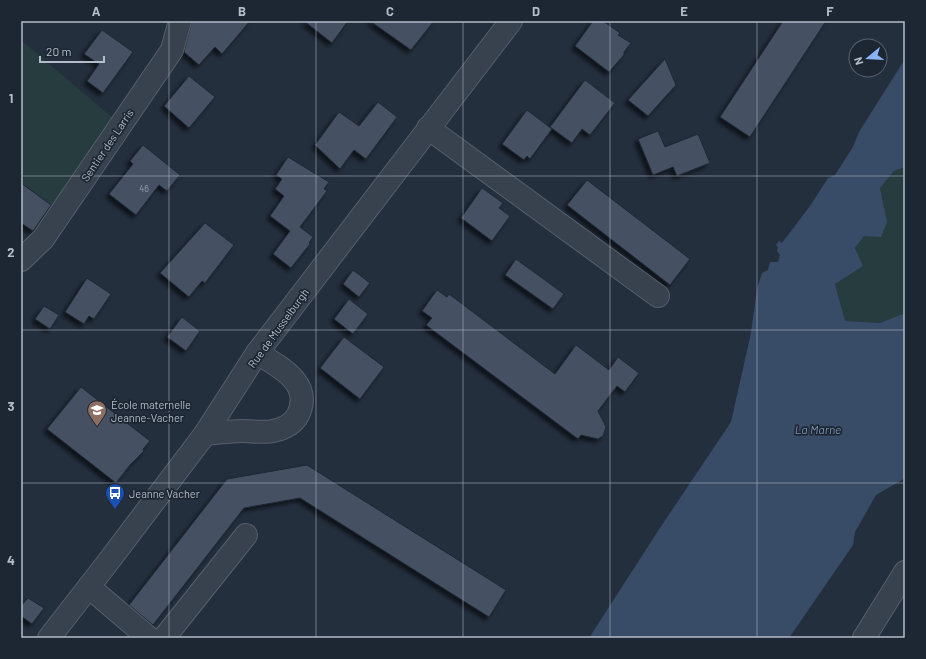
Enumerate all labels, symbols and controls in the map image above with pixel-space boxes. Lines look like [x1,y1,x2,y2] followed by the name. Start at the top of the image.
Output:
[92,3,101,19] text: A
[238,3,246,19] text: B
[386,3,394,19] text: C
[532,3,540,19] text: D
[680,3,688,19] text: E
[826,3,834,19] text: F
[40,38,104,64] scale bar
[848,38,888,78] north arrow
[46,44,72,58] text: 20 m
[851,56,865,67] text: N
[9,90,13,106] text: 1
[78,106,136,184] street label: Sentier des Larris
[139,183,149,194] house number: 46
[7,244,15,260] text: 2
[245,286,311,370] street label: Rue de Musselburgh
[7,398,15,414] text: 3
[111,398,191,424] place label: École maternelle Jeanne-Vacher
[86,399,108,427] school or university icon: École maternelle Jeanne-Vacher
[795,422,841,436] water label: La Marne
[104,482,126,510] bus stop icon: Jeanne Vacher
[129,487,200,500] place label: Jeanne Vacher
[7,552,15,568] text: 4

